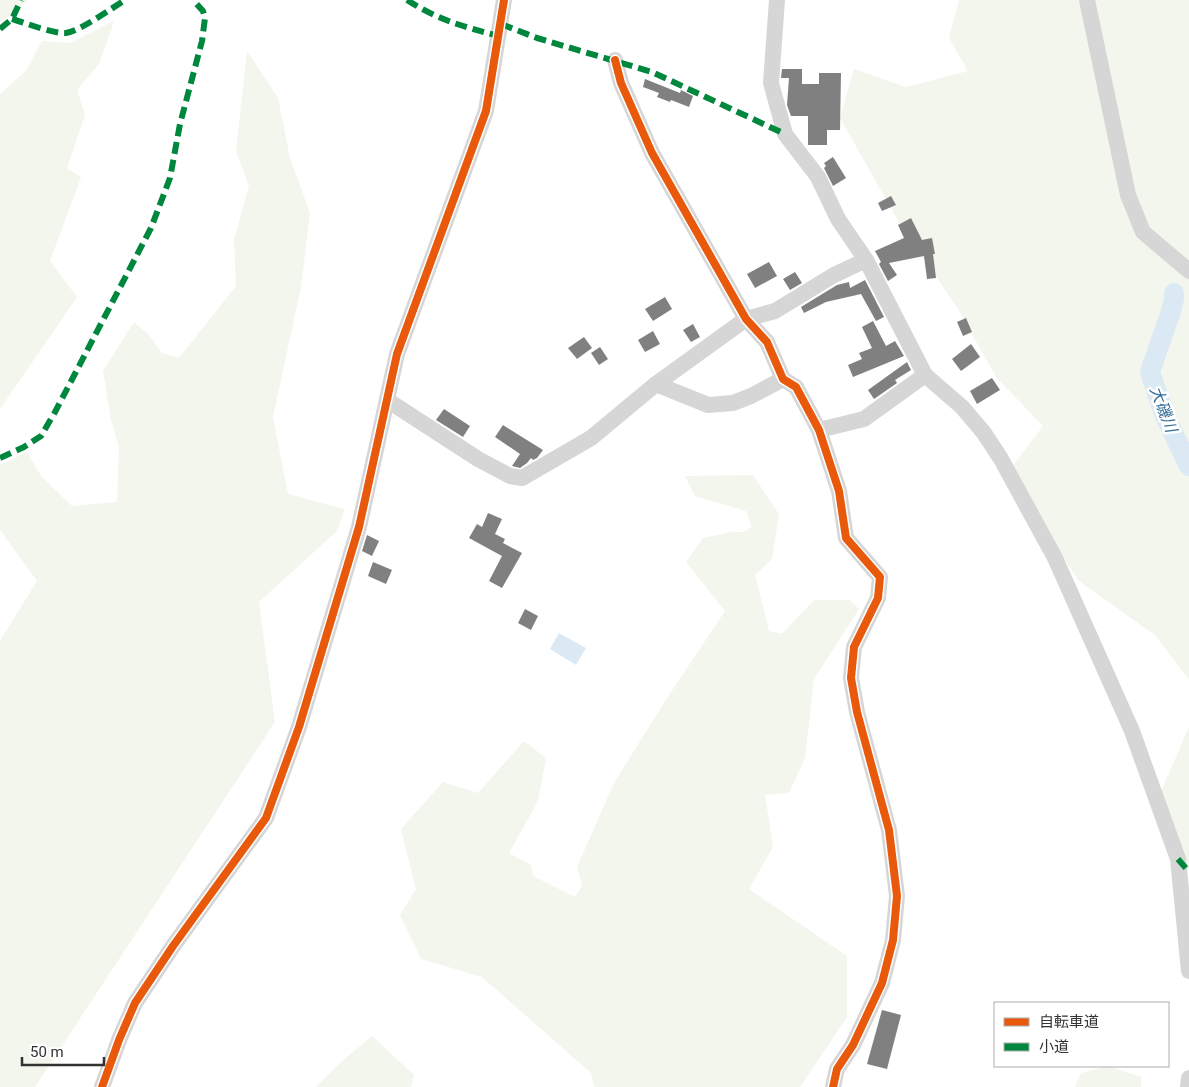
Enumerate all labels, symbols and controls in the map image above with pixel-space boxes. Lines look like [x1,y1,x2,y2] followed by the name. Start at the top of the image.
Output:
[1146,383,1182,437] water label: 大磯川
[994,1002,1169,1067] legend
[1039,1013,1099,1031] text: 自転車道
[22,1034,105,1066] scale bar
[1039,1038,1069,1056] text: 小道
[30,1043,64,1061] text: 50 m

